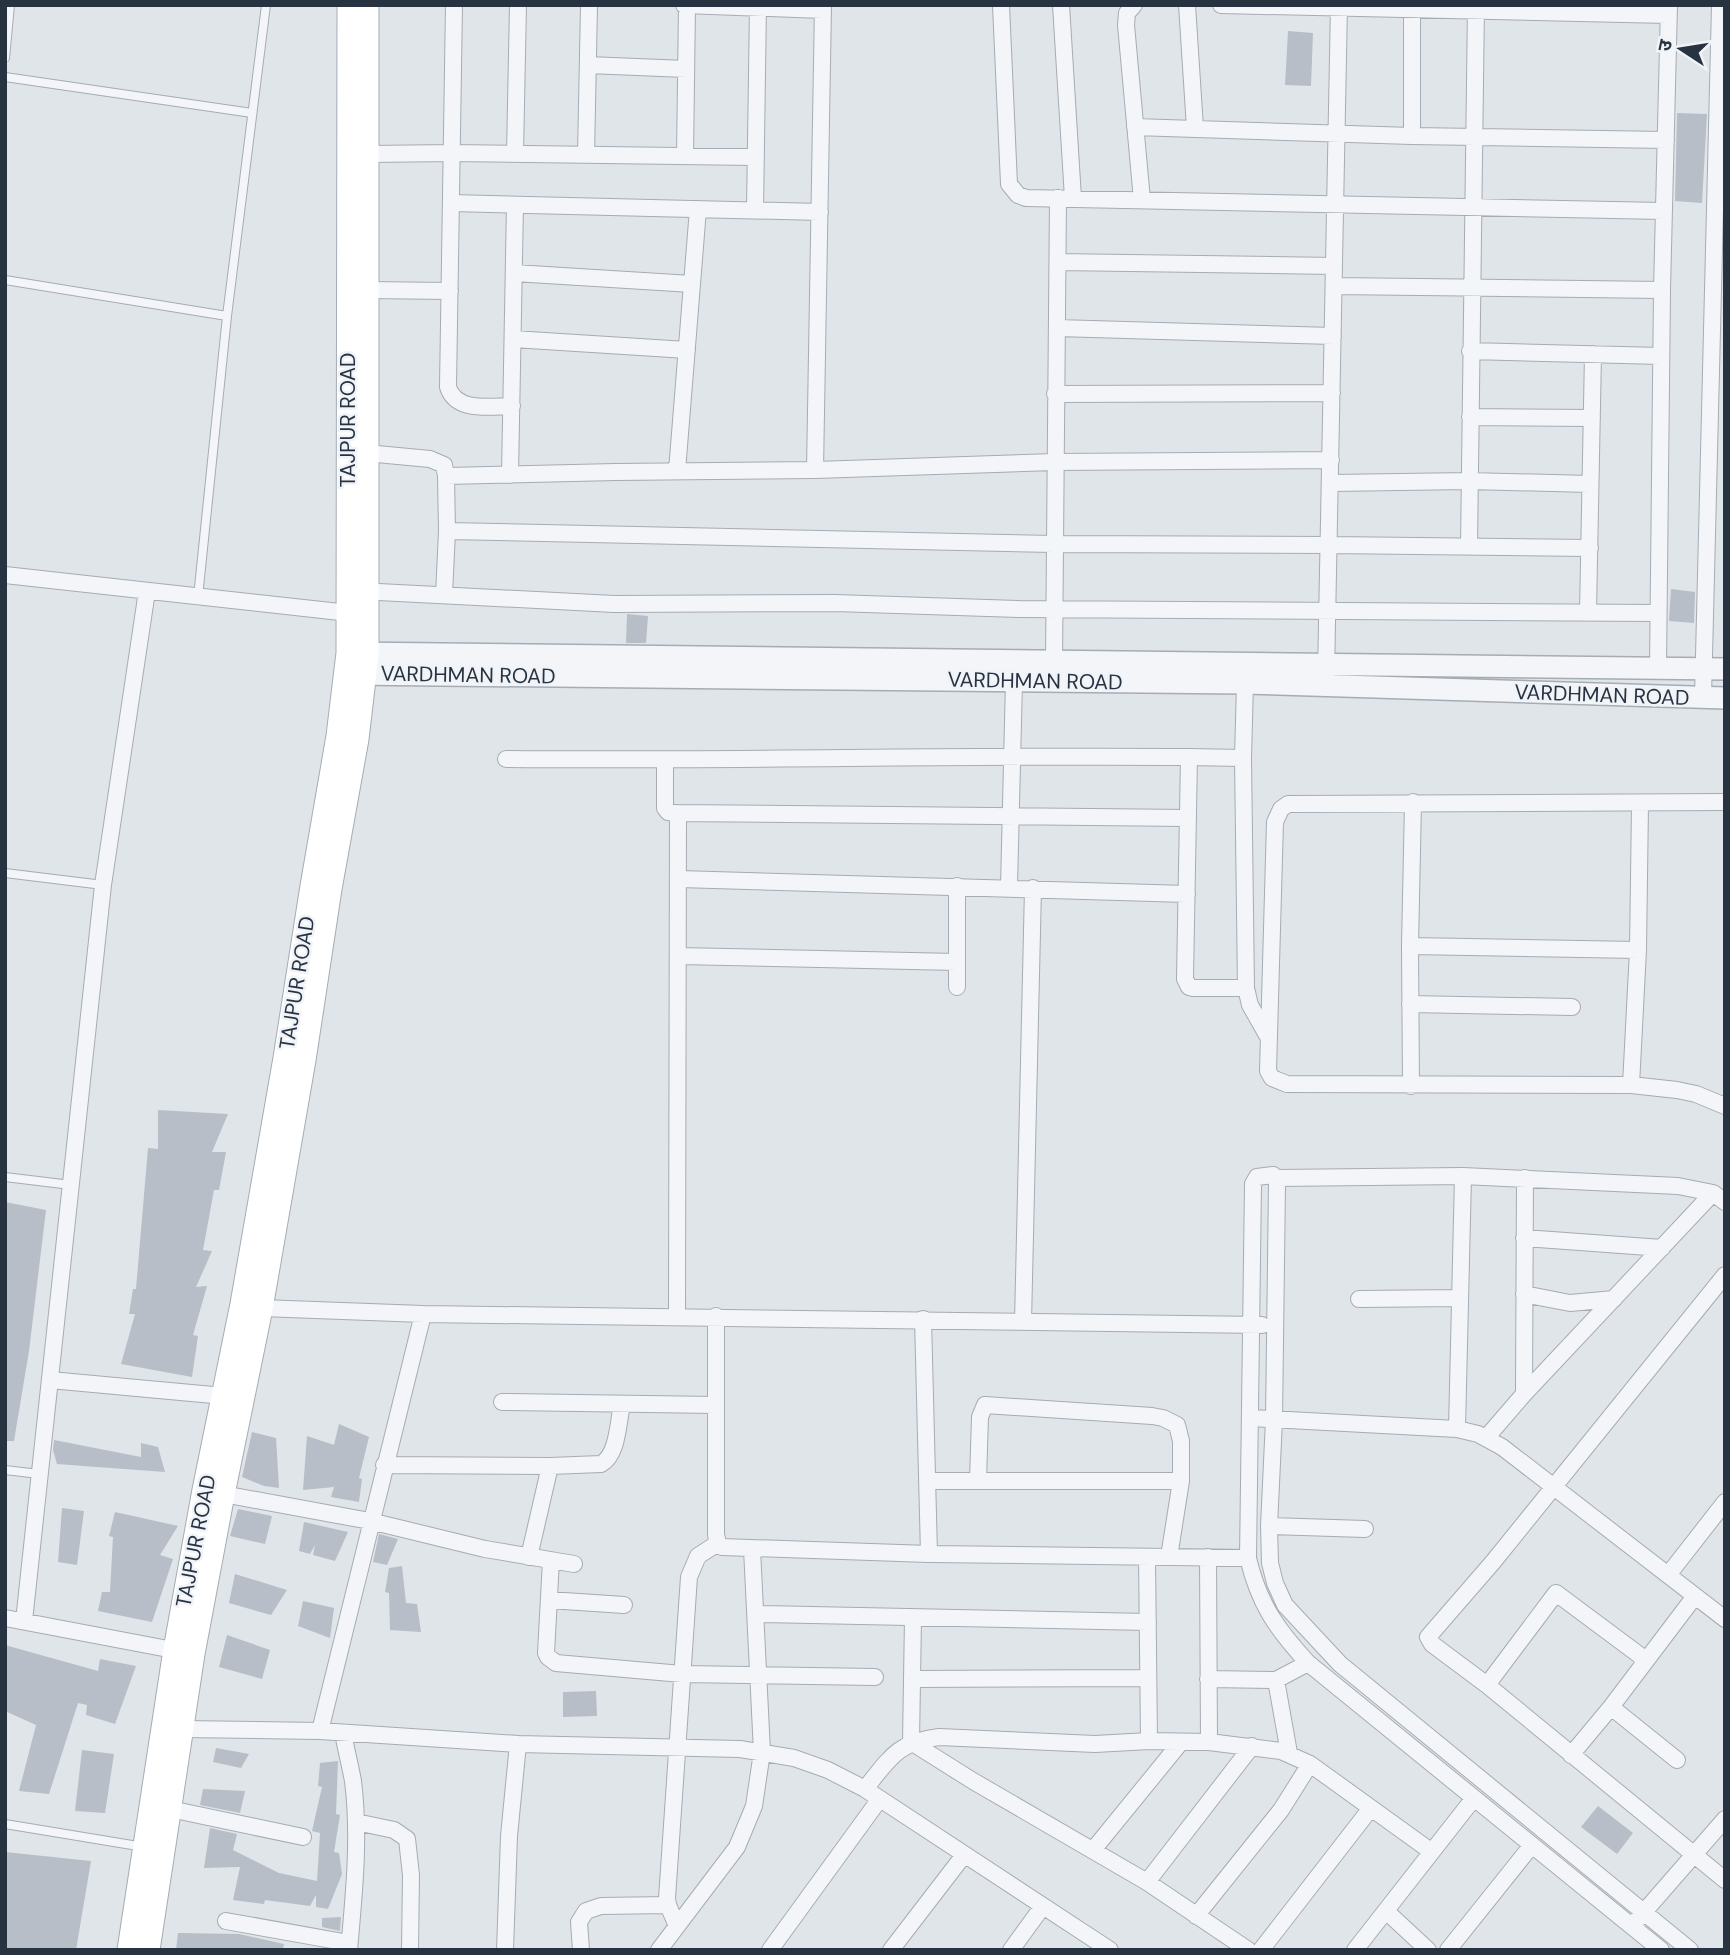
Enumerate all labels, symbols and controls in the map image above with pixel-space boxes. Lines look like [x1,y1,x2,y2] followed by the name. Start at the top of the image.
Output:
[1646,14,1716,84] north arrow
[1651,37,1678,54] text: उ
[334,353,362,487] street label: TAJPUR ROAD
[380,659,556,691] street label: VARDHMAN ROAD
[947,665,1123,697] street label: VARDHMAN ROAD
[1514,678,1690,712] street label: VARDHMAN ROAD
[273,914,321,1052] street label: TAJPUR ROAD
[169,1472,223,1610] street label: TAJPUR ROAD

